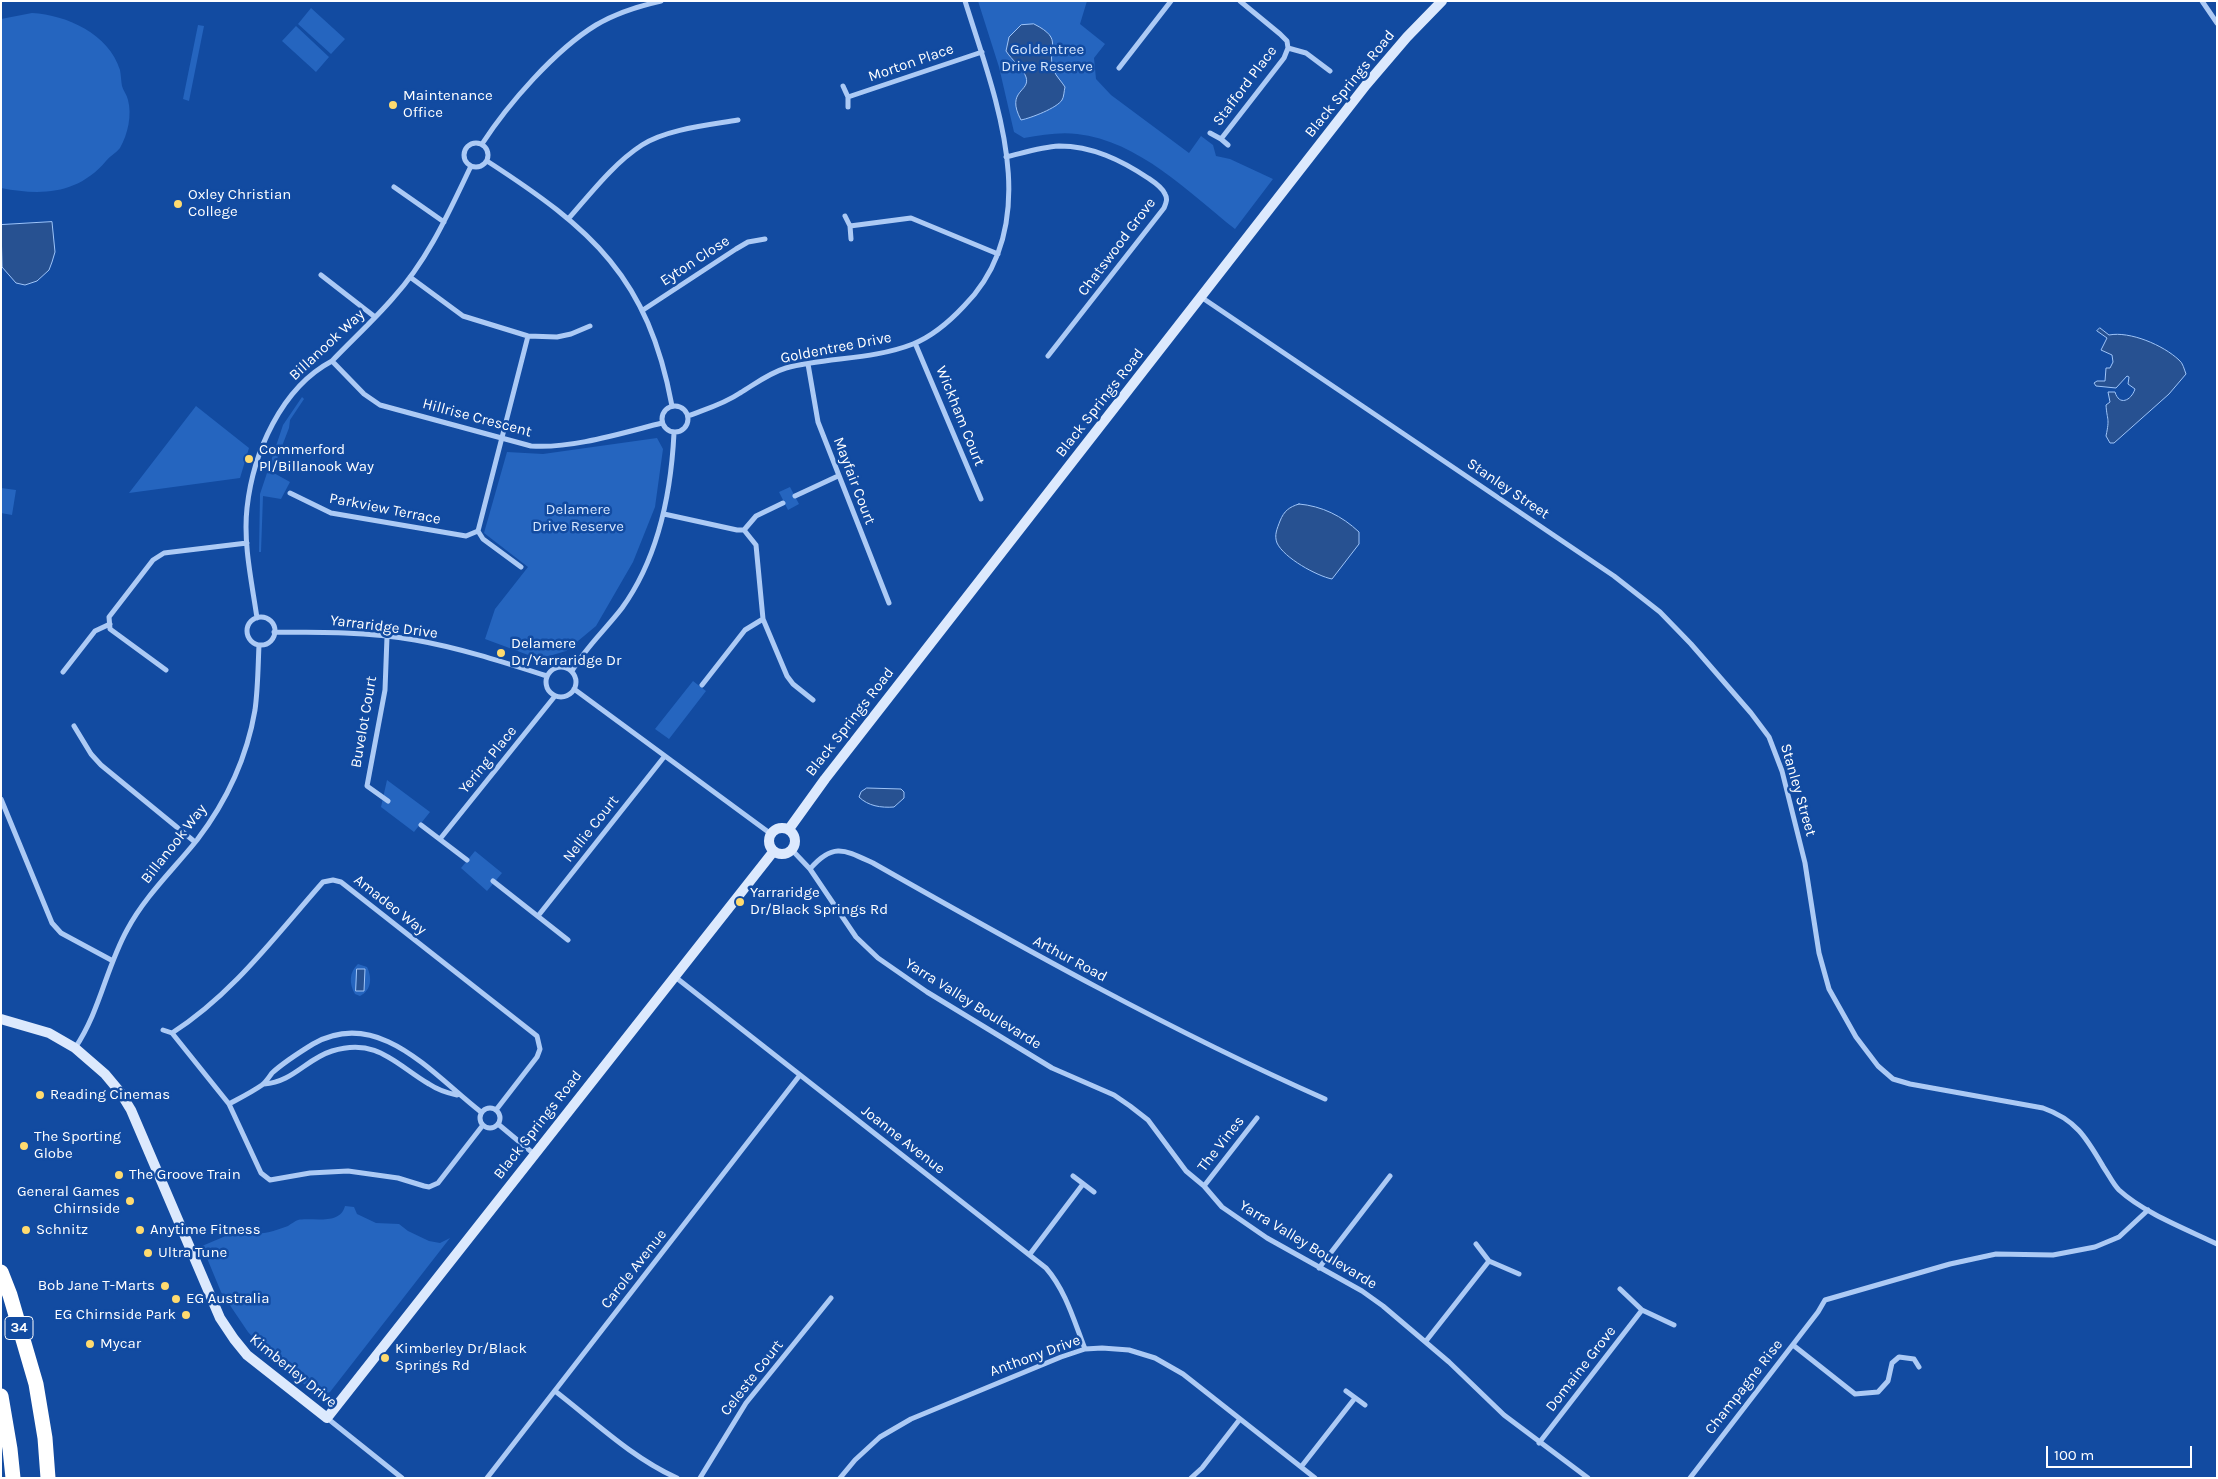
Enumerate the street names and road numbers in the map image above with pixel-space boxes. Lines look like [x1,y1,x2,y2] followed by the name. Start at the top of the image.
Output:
[1301,27,1399,141] street label: Black Springs Road
[866,40,956,86] street label: Morton Place
[1209,42,1281,130] street label: Stafford Place
[1074,194,1160,300] street label: Chatswood Grove
[657,232,733,290] street label: Eyton Close
[286,306,368,384] street label: Billanook Way
[779,328,893,368] street label: Goldentree Drive
[1052,345,1148,461] street label: Black Springs Road
[932,363,988,469] street label: Wickham Court
[420,395,534,441] street label: Hillrise Crescent
[829,435,879,527] street label: Mayfair Court
[1463,455,1553,523] street label: Stanley Street
[328,489,442,529] street label: Parkview Terrace
[329,611,439,643] street label: Yarraridge Drive
[802,664,898,780] street label: Black Springs Road
[347,675,381,769] street label: Buvelot Court
[455,722,521,798] street label: Yering Place
[1776,742,1820,838] street label: Stanley Street
[559,792,623,866] street label: Nellie Court
[137,801,211,887] street label: Billanook Way
[350,871,430,939] street label: Amadeo Way
[1030,932,1110,986] street label: Arthur Road
[901,955,1045,1053] street label: Yarra Valley Boulevarde
[490,1067,586,1183] street label: Black Springs Road
[858,1102,948,1178] street label: Joanne Avenue
[1194,1113,1248,1175] street label: The Vines
[1236,1197,1380,1293] street label: Yarra Valley Boulevarde
[597,1226,671,1312] street label: Carole Avenue
[5,1316,33,1340] road number: 34
[1542,1323,1620,1415] street label: Domaine Grove
[246,1330,340,1412] street label: Kimberley Drive
[987,1331,1083,1381] street label: Anthony Drive
[1701,1336,1787,1438] street label: Champagne Rise
[717,1337,787,1419] street label: Celeste Court

